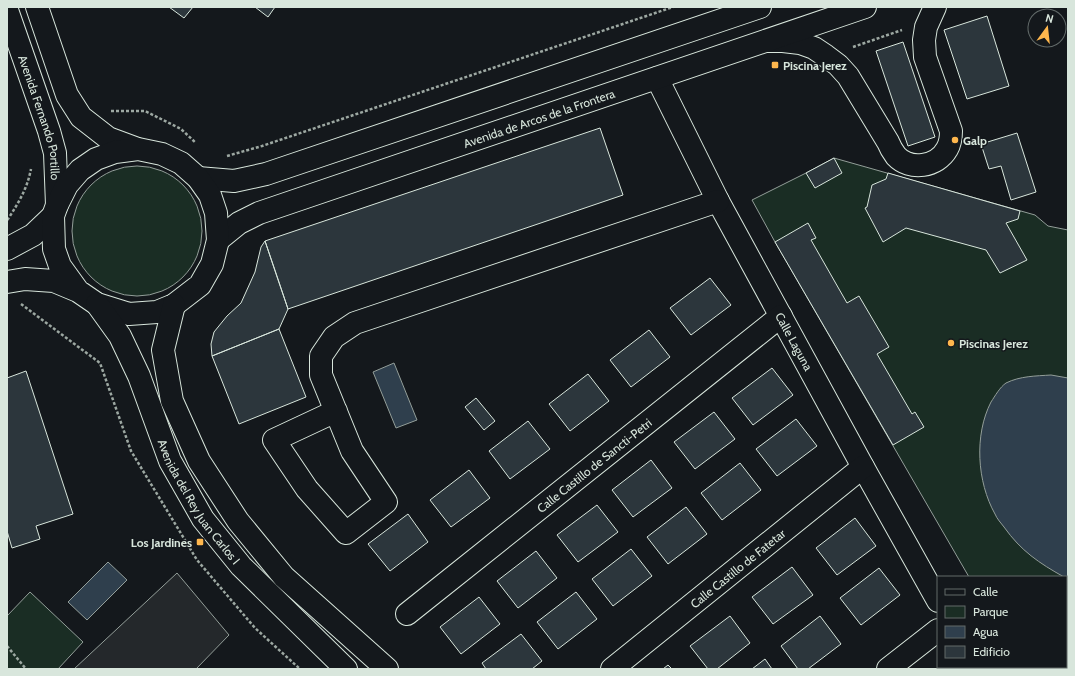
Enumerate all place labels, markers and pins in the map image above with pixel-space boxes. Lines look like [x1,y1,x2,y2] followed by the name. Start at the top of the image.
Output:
[783,58,847,73] place label: Piscina Jerez
[770,60,780,70] marker: Piscina Jerez
[963,133,987,148] place label: Galp
[950,135,960,145] marker: Galp
[959,336,1028,351] place label: Piscinas Jerez
[946,338,956,348] marker: Piscinas Jerez
[131,535,192,550] place label: Los Jardines
[195,537,205,547] marker: Los Jardines

